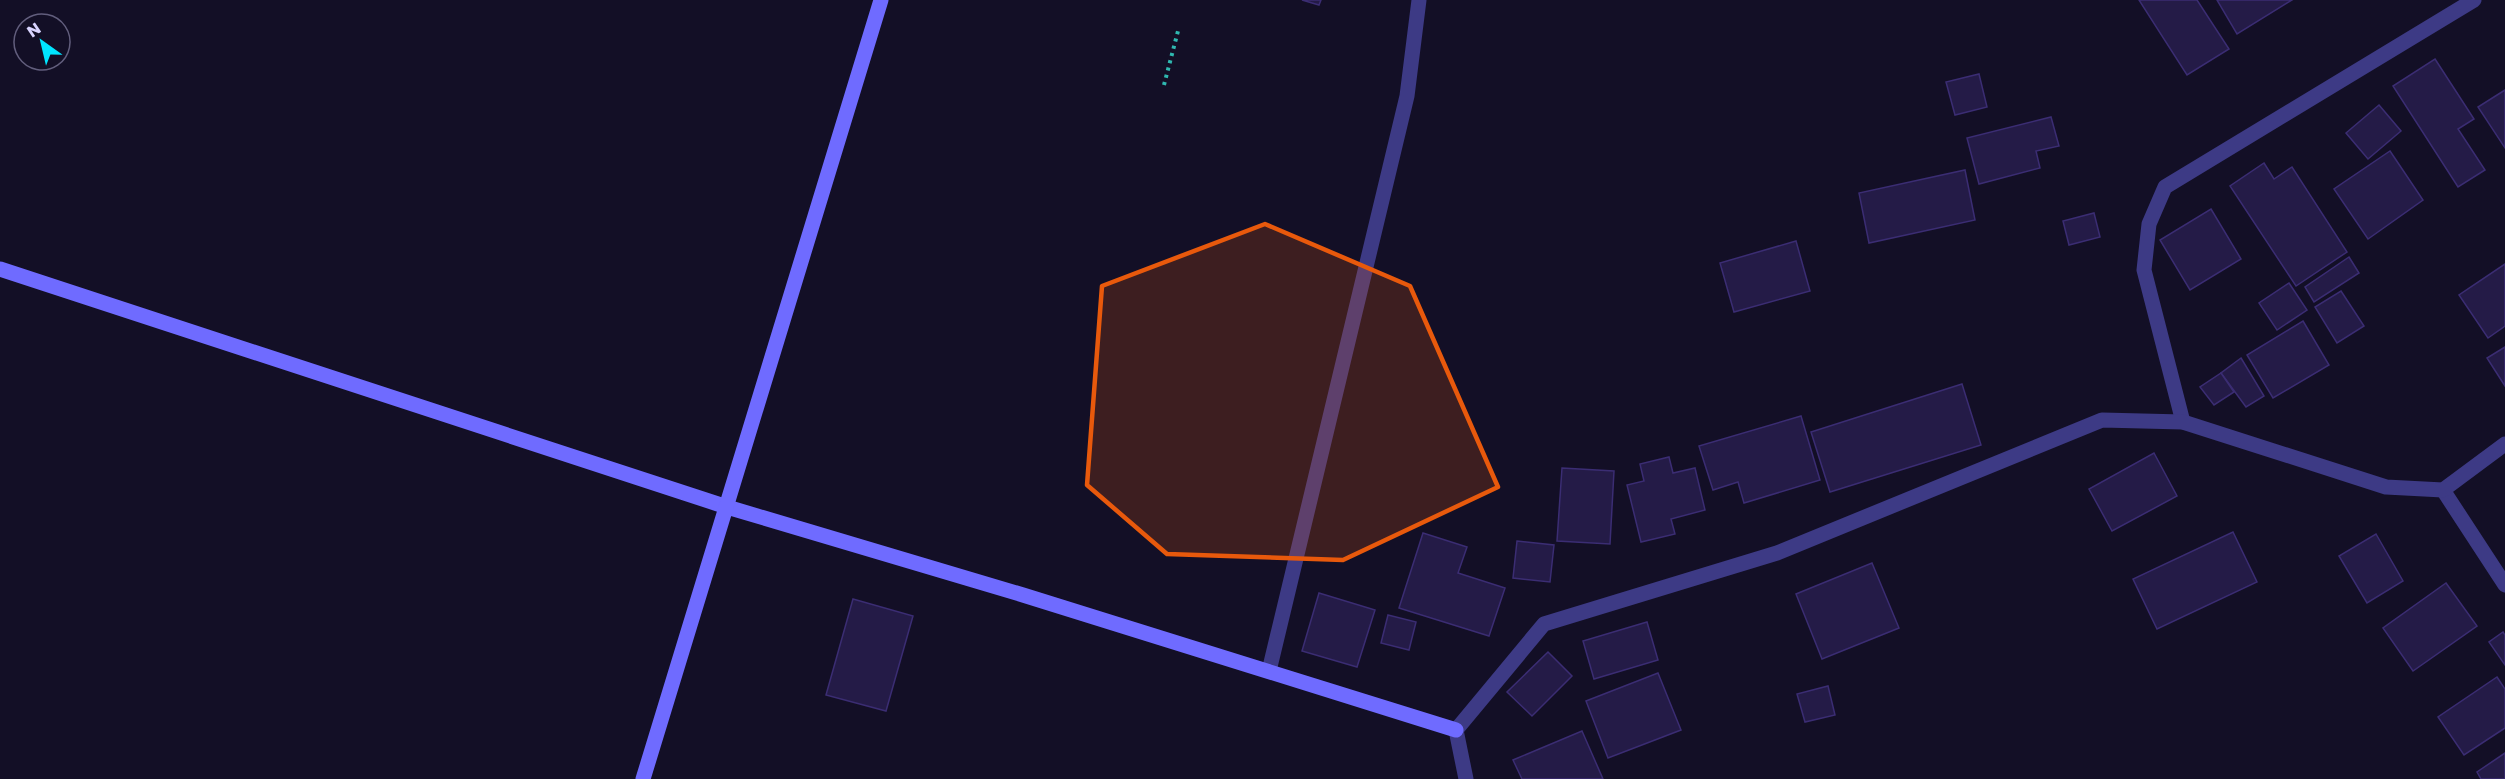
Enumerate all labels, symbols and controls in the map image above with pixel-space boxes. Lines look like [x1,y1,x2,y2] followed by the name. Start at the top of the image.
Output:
[12,12,72,72] north arrow
[22,17,45,43] text: N

